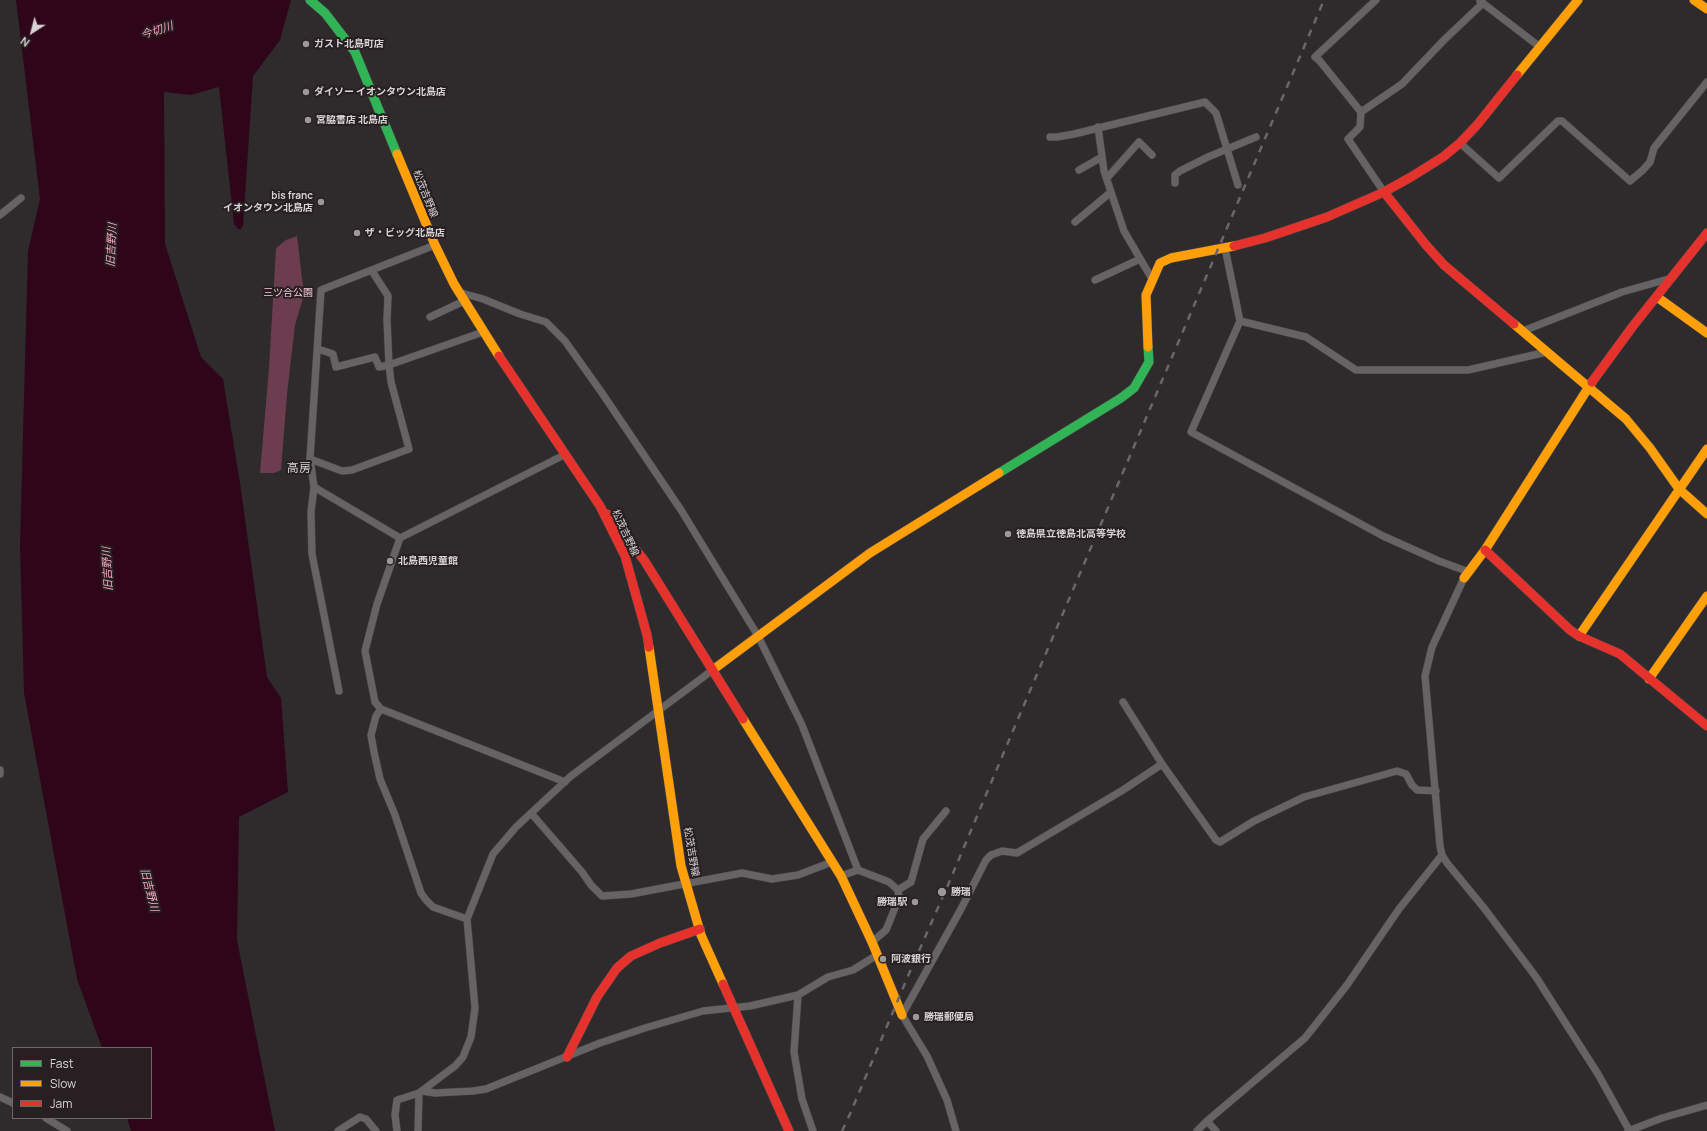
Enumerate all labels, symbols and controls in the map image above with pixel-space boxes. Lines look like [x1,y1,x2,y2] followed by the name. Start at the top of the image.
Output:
[12,12,52,52] north arrow
[139,20,175,42] water label: 今切川
[17,34,32,51] text: N
[314,38,384,50] place label: ガスト北島町店
[301,39,311,49] marker: ガスト北島町店
[314,86,446,98] place label: ダイソー イオンタウン北島店
[301,87,311,97] marker: ダイソー イオンタウン北島店
[316,114,388,126] place label: 宮脇書店 北島店
[303,115,313,125] marker: 宮脇書店 北島店
[410,169,440,219] street label: 松茂吉野線
[223,190,313,214] place label: bis franc イオンタウン北島店
[316,197,326,207] marker: bis franc イオンタウン北島店
[104,223,120,267] water label: 旧吉野川
[365,227,445,239] place label: ザ・ビッグ北島店
[352,228,362,238] marker: ザ・ビッグ北島店
[263,287,313,299] park label: 三ツ合公園
[287,462,311,476] district label: 高房
[609,508,641,558] street label: 松茂吉野線
[1016,528,1126,540] place label: 徳島県立徳島北高等学校
[1003,529,1013,539] marker: 徳島県立徳島北高等学校
[100,547,116,591] water label: 旧吉野川
[398,555,458,567] place label: 北島西児童館
[385,556,395,566] marker: 北島西児童館
[681,826,701,878] street label: 松茂吉野線
[137,867,161,913] water label: 旧吉野川
[936,886,948,898] marker: 勝瑞
[951,886,971,898] place label: 勝瑞
[877,896,907,908] place label: 勝瑞駅
[910,897,920,907] marker: 勝瑞駅
[891,953,931,965] place label: 阿波銀行
[878,954,888,964] marker: 阿波銀行
[924,1011,974,1023] place label: 勝瑞郵便局
[911,1012,921,1022] marker: 勝瑞郵便局
[12,1047,152,1119] legend
[50,1055,74,1072] text: Fast
[50,1075,76,1092] text: Slow
[50,1095,72,1112] text: Jam

